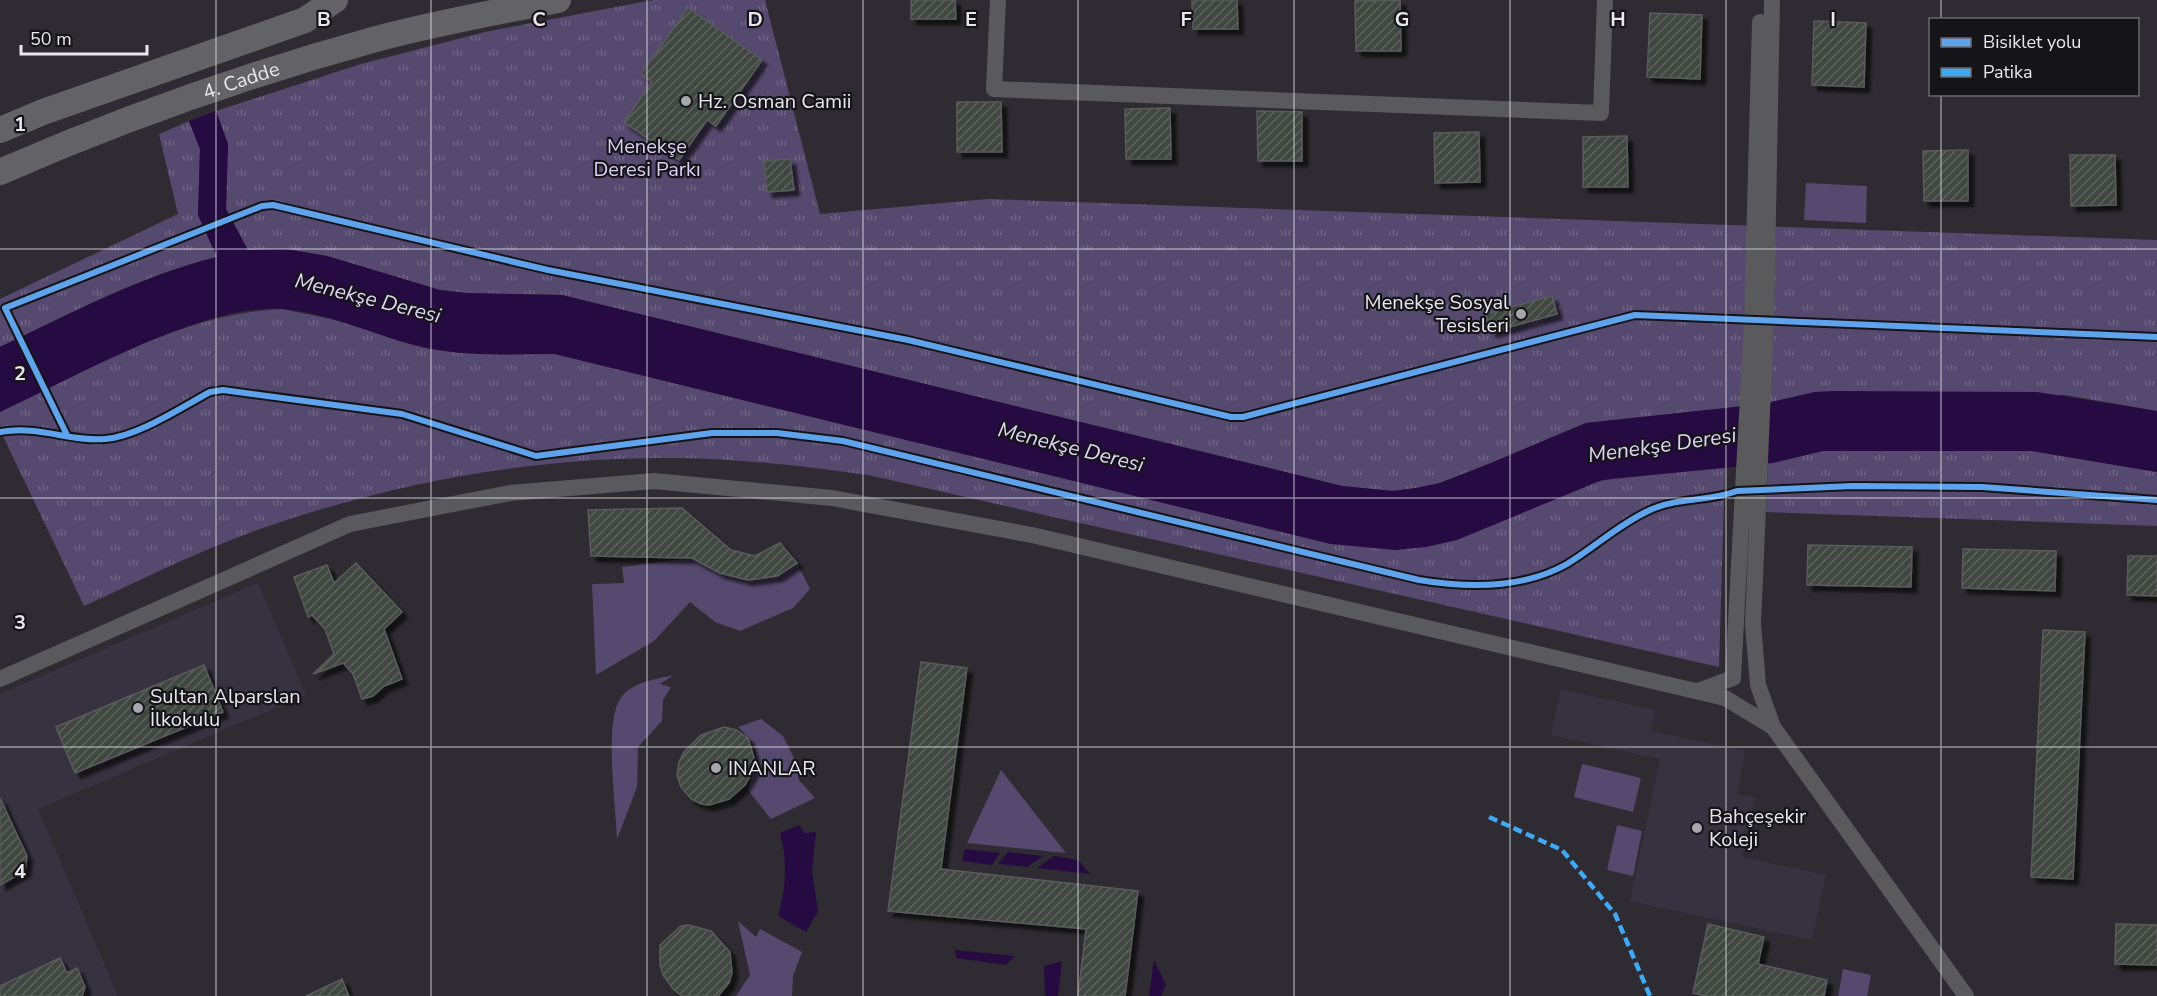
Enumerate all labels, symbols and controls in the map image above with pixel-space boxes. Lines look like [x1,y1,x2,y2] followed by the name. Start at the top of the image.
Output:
[317,6,331,33] text: B
[532,6,546,33] text: C
[747,6,763,33] text: D
[965,6,977,33] text: E
[1180,6,1192,33] text: F
[1395,6,1409,33] text: G
[1610,6,1626,33] text: H
[1830,6,1836,33] text: I
[21,18,147,56] scale bar
[1929,18,2139,96] legend
[30,27,72,51] text: 50 m
[1983,30,2081,54] text: Bisiklet yolu
[199,55,283,105] street label: 4. Cadde
[1983,60,2032,84] text: Patika
[698,88,852,115] place label: Hz. Osman Camii
[679,94,693,108] marker: Hz. Osman Camii
[14,111,26,138] text: 1
[593,133,701,183] park label: Menekşe Deresi Parkı
[292,266,445,330] water label: Menekşe Deresi
[1365,289,1509,339] place label: Menekşe Sosyal Tesisleri
[1514,307,1528,321] marker: Menekşe Sosyal Tesisleri
[14,360,26,387] text: 2
[995,415,1148,479] water label: Menekşe Deresi
[1586,421,1739,469] water label: Menekşe Deresi
[14,609,26,636] text: 3
[150,683,301,733] place label: Sultan Alparslan İlkokulu
[131,701,145,715] marker: Sultan Alparslan İlkokulu
[728,755,816,782] place label: INANLAR
[709,761,723,775] marker: INANLAR
[1709,803,1806,853] place label: Bahçeşekir Koleji
[1690,821,1704,835] marker: Bahçeşekir Koleji
[14,858,26,885] text: 4

